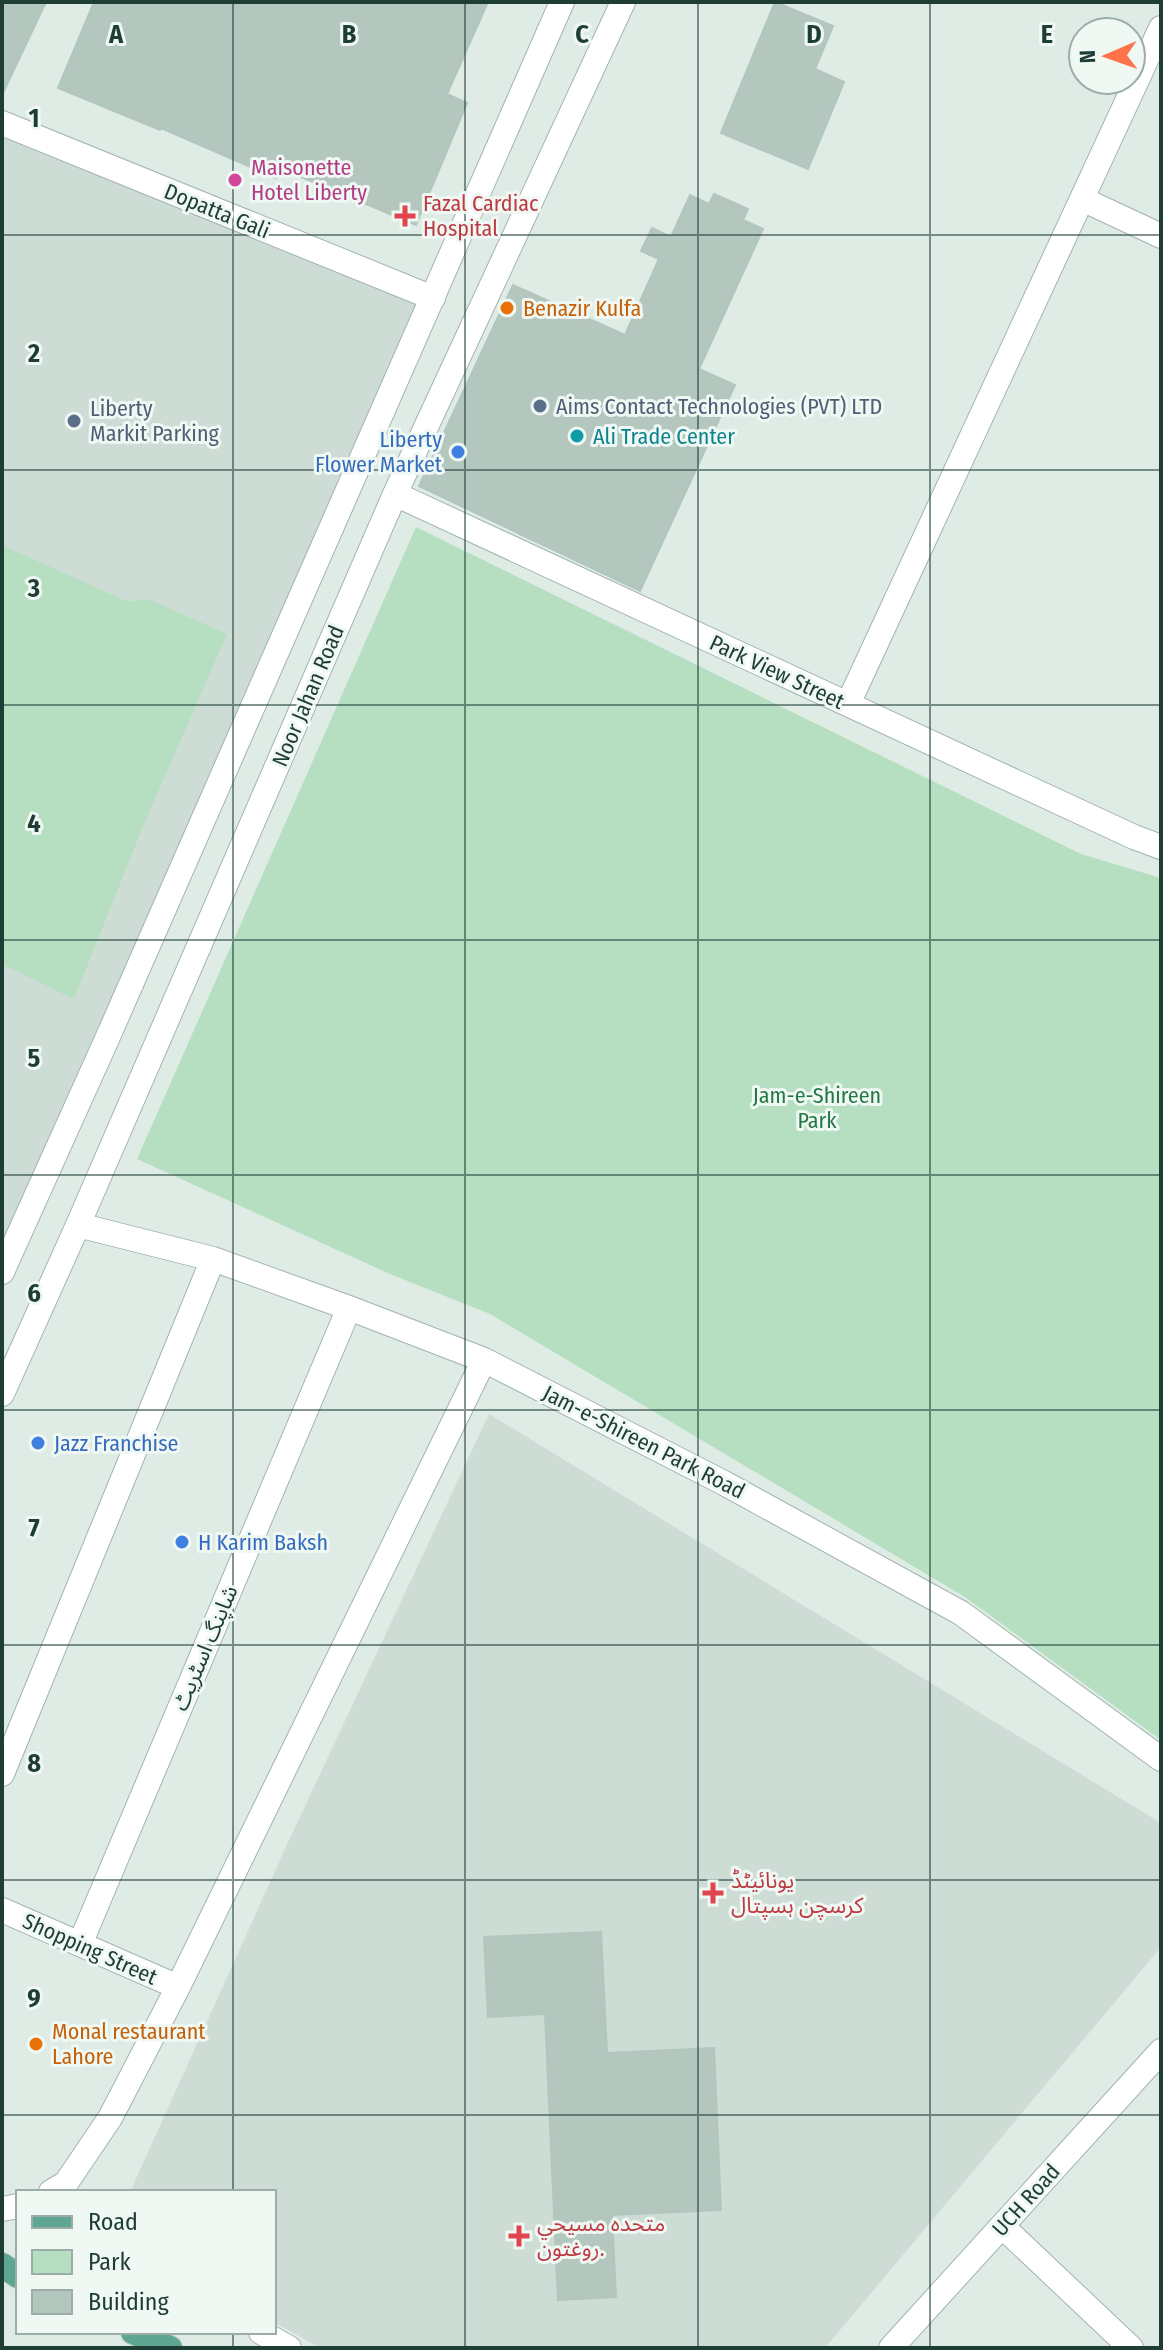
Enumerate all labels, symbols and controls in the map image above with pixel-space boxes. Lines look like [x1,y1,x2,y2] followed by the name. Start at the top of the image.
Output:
[1067,16,1147,96] north arrow
[108,19,124,50] text: A
[342,19,357,50] text: B
[575,19,589,50] text: C
[806,19,822,50] text: D
[1041,19,1053,50] text: E
[1074,50,1101,64] text: N
[29,103,40,134] text: 1
[251,154,367,206] place label: Maisonette Hotel Liberty
[226,171,244,189] marker: Maisonette Hotel Liberty
[160,178,274,244] street label: Dopatta Gali
[423,190,539,242] place label: Fazal Cardiac Hospital
[394,205,416,227] marker: Fazal Cardiac Hospital
[523,295,641,322] place label: Benazir Kulfa
[498,299,516,317] marker: Benazir Kulfa
[27,338,40,369] text: 2
[556,393,882,420] place label: Aims Contact Technologies (PVT) LTD
[90,395,219,447] place label: Liberty Markit Parking
[531,397,549,415] marker: Aims Contact Technologies (PVT) LTD
[65,412,83,430] marker: Liberty Markit Parking
[593,423,735,450] place label: Ali Trade Center
[315,426,443,478] place label: Liberty Flower Market
[568,427,586,445] marker: Ali Trade Center
[449,443,467,461] marker: Liberty Flower Market
[27,573,40,604] text: 3
[266,621,350,771] street label: Noor Jahan Road
[705,629,849,715] street label: Park View Street
[27,808,41,839] text: 4
[28,1043,41,1074] text: 5
[753,1082,881,1134] park label: Jam-e-Shireen Park
[27,1278,41,1309] text: 6
[538,1379,750,1505] street label: Jam-e-Shireen Park Road
[54,1430,178,1457] place label: Jazz Franchise
[29,1434,47,1452] marker: Jazz Franchise
[28,1513,40,1544] text: 7
[198,1529,328,1556] place label: H Karim Baksh
[173,1533,191,1551] marker: H Karim Baksh
[166,1581,245,1715] street label: شاپنگ اسٹریٹ
[27,1748,41,1779] text: 8
[731,1867,864,1920] place label: یونائیٹڈ کرسچن ہسپتال
[702,1882,724,1904] marker: یونائیٹڈ کرسچن ہسپتال
[19,1907,162,1991] street label: Shopping Street
[27,1983,41,2014] text: 9
[52,2018,206,2070] place label: Monal restaurant Lahore
[27,2035,45,2053] marker: Monal restaurant Lahore
[986,2158,1066,2242] street label: UCH Road
[16,2190,276,2334] legend
[88,2208,138,2236] text: Road
[537,2210,665,2262] place label: متحده مسیحي روغتون.
[508,2225,530,2247] marker: متحده مسیحي روغتون.
[88,2248,131,2276] text: Park
[88,2288,170,2316] text: Building

